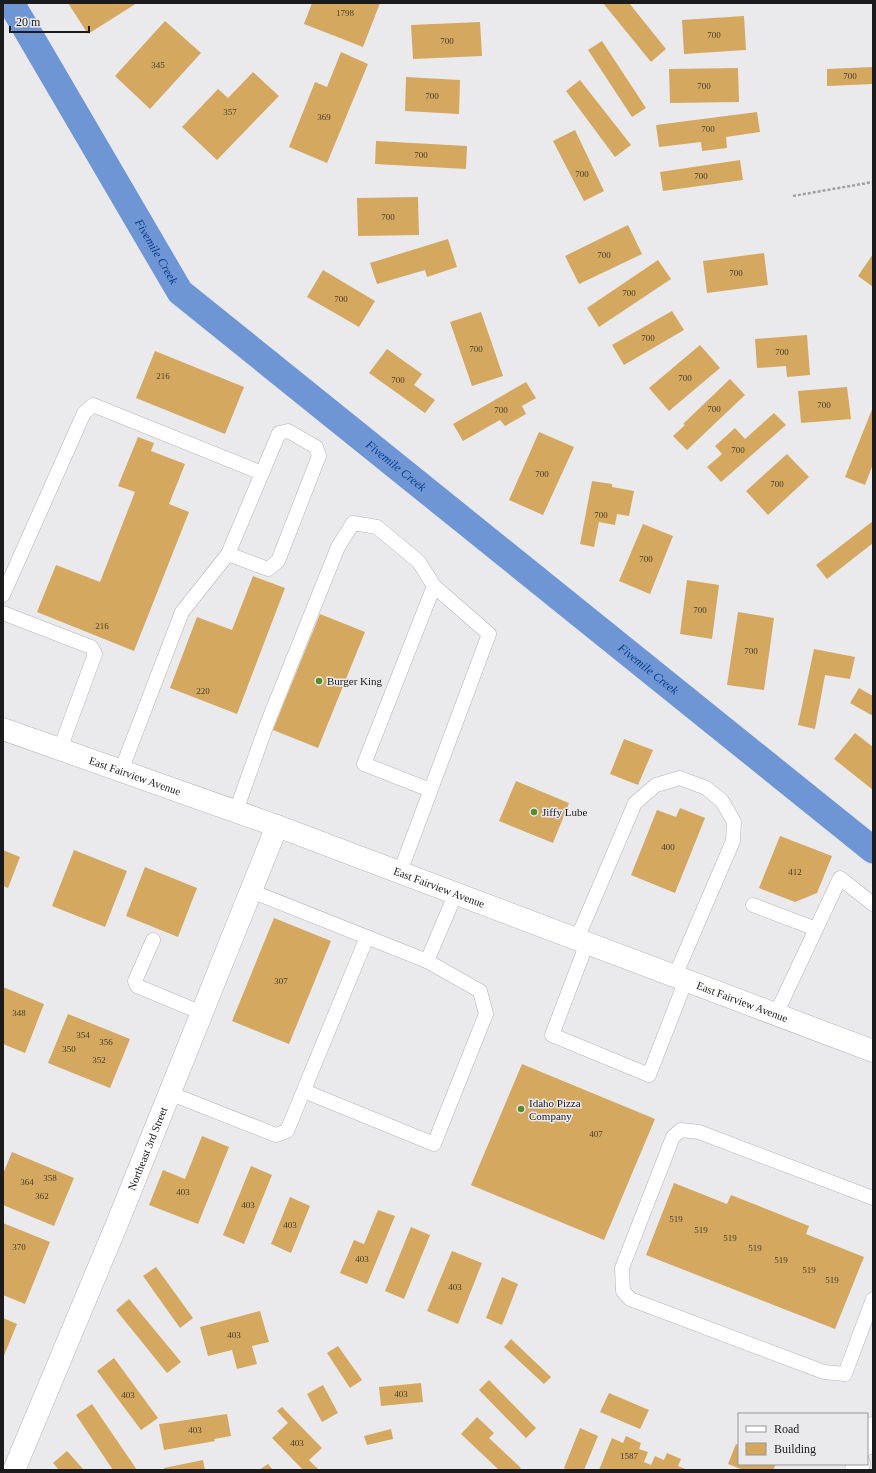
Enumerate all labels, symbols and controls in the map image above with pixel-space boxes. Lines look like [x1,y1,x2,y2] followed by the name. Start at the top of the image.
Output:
[10,8,89,34] scale bar
[336,8,355,18] house number: 1798
[16,15,41,29] text: 20 m
[707,30,721,40] house number: 700
[440,36,454,46] house number: 700
[151,60,165,70] house number: 345
[843,71,857,81] house number: 700
[697,81,711,91] house number: 700
[425,91,439,101] house number: 700
[223,107,237,117] house number: 357
[317,112,331,122] house number: 369
[701,124,715,134] house number: 700
[414,150,428,160] house number: 700
[575,169,589,179] house number: 700
[694,171,708,181] house number: 700
[381,212,395,222] house number: 700
[131,216,181,287] water label: Fivemile Creek
[597,250,611,260] house number: 700
[729,268,743,278] house number: 700
[622,288,636,298] house number: 700
[334,294,348,304] house number: 700
[641,333,655,343] house number: 700
[469,344,483,354] house number: 700
[775,347,789,357] house number: 700
[156,371,170,381] house number: 216
[678,373,692,383] house number: 700
[391,375,405,385] house number: 700
[817,400,831,410] house number: 700
[707,404,721,414] house number: 700
[494,405,508,415] house number: 700
[362,437,429,495] water label: Fivemile Creek
[731,445,745,455] house number: 700
[535,469,549,479] house number: 700
[770,479,784,489] house number: 700
[594,510,608,520] house number: 700
[639,554,653,564] house number: 700
[693,605,707,615] house number: 700
[95,621,109,631] house number: 216
[615,640,682,698] water label: Fivemile Creek
[744,646,758,656] house number: 700
[327,675,383,687] place label: Burger King
[314,676,324,686] marker: Burger King
[196,686,210,696] house number: 220
[88,754,183,798] street label: East Fairview Avenue
[542,806,587,818] place label: Jiffy Lube
[529,807,539,817] marker: Jiffy Lube
[661,842,675,852] house number: 400
[392,865,487,910] street label: East Fairview Avenue
[788,867,802,877] house number: 412
[274,976,288,986] house number: 307
[695,979,790,1024] street label: East Fairview Avenue
[12,1008,26,1018] house number: 348
[76,1030,90,1040] house number: 354
[99,1037,113,1047] house number: 356
[62,1044,76,1054] house number: 350
[92,1055,106,1065] house number: 352
[529,1097,581,1122] place label: Idaho Pizza Company
[516,1104,526,1114] marker: Idaho Pizza Company
[125,1105,169,1192] street label: Northeast 3rd Street
[589,1129,603,1139] house number: 407
[43,1173,57,1183] house number: 358
[20,1177,34,1187] house number: 364
[176,1187,190,1197] house number: 403
[35,1191,49,1201] house number: 362
[241,1200,255,1210] house number: 403
[669,1214,683,1224] house number: 519
[283,1220,297,1230] house number: 403
[694,1225,708,1235] house number: 519
[723,1233,737,1243] house number: 519
[12,1242,26,1252] house number: 370
[748,1243,762,1253] house number: 519
[355,1254,369,1264] house number: 403
[774,1255,788,1265] house number: 519
[802,1265,816,1275] house number: 519
[825,1275,839,1285] house number: 519
[448,1282,462,1292] house number: 403
[227,1330,241,1340] house number: 403
[394,1389,408,1399] house number: 403
[121,1390,135,1400] house number: 403
[738,1413,868,1465] legend
[774,1422,799,1436] text: Road
[188,1425,202,1435] house number: 403
[290,1438,304,1448] house number: 403
[774,1442,816,1456] text: Building
[620,1451,639,1461] house number: 1587

